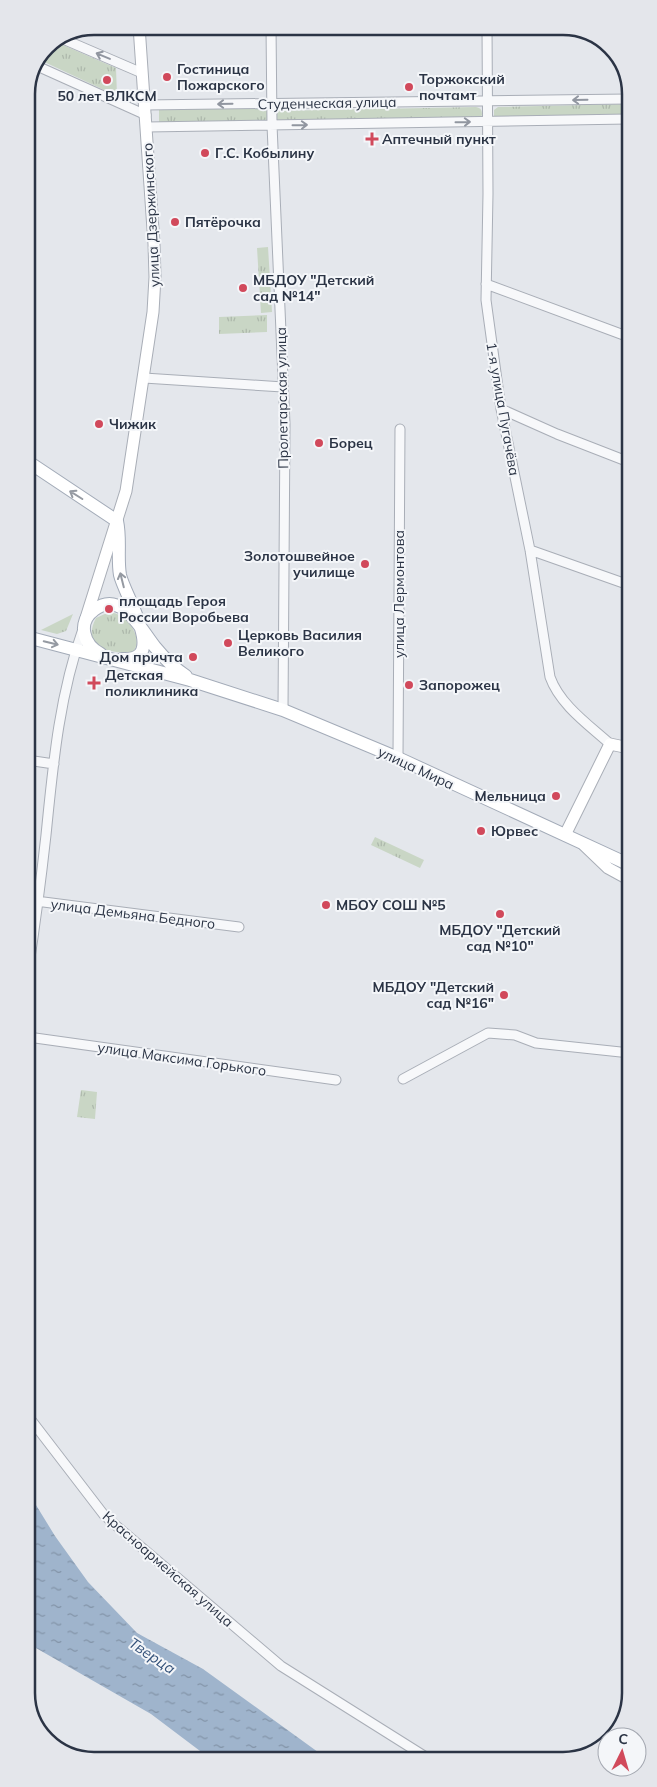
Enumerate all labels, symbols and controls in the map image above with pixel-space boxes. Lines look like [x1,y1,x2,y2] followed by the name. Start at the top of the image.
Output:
[96,50,111,60] one-way arrow
[177,60,265,94] place label: Гостиница Пожарского
[419,70,505,104] place label: Торжокский почтамт
[161,71,173,83] marker: Гостиница Пожарского
[101,74,113,86] marker: 50 лет ВЛКСМ
[403,81,415,93] marker: Торжокский почтамт
[57,87,157,105] place label: 50 лет ВЛКСМ
[257,93,397,113] street label: Студенческая улица
[572,95,588,105] one-way arrow
[217,99,233,109] one-way arrow
[454,117,471,127] one-way arrow
[292,120,308,129] one-way arrow
[382,130,496,148] place label: Аптечный пункт
[366,133,378,145] marker: Аптечный пункт
[138,143,164,287] street label: улица Дзержинского
[215,144,314,162] place label: Г.С. Кобылину
[199,147,211,159] marker: Г.С. Кобылину
[185,213,261,231] place label: Пятёрочка
[169,216,181,228] marker: Пятёрочка
[253,271,374,305] place label: МБДОУ "Детский сад №14"
[237,282,249,294] marker: МБДОУ "Детский сад №14"
[272,327,292,469] street label: Пролетарская улица
[482,341,524,477] street label: 1-я улица Пугачёва
[109,415,157,433] place label: Чижик
[93,418,105,430] marker: Чижик
[329,434,373,452] place label: Борец
[313,437,325,449] marker: Борец
[70,490,84,500] one-way arrow
[390,530,408,658] street label: улица Лермонтова
[244,547,355,581] place label: Золотошвейное училище
[359,558,371,570] marker: Золотошвейное училище
[117,573,126,589] one-way arrow
[119,592,249,626] place label: площадь Героя России Воробьева
[103,603,115,615] marker: площадь Героя России Воробьева
[238,626,362,660] place label: Церковь Василия Великого
[222,637,234,649] marker: Церковь Василия Великого
[43,639,59,648] one-way arrow
[99,648,183,666] place label: Дом причта
[187,651,199,663] marker: Дом причта
[105,666,198,700] place label: Детская поликлиника
[87,676,101,690] marker: Детская поликлиника
[419,676,500,694] place label: Запорожец
[403,679,415,691] marker: Запорожец
[375,743,457,793] street label: улица Мира
[475,787,546,805] place label: Мельница
[550,790,562,802] marker: Мельница
[491,822,538,840] place label: Юрвес
[475,825,487,837] marker: Юрвес
[50,895,216,933] street label: улица Демьяна Бедного
[336,896,446,914] place label: МБОУ СОШ №5
[320,899,332,911] marker: МБОУ СОШ №5
[494,908,506,920] marker: МБДОУ "Детский сад №10"
[439,921,561,955] place label: МБДОУ "Детский сад №10"
[373,978,494,1012] place label: МБДОУ "Детский сад №16"
[498,989,510,1001] marker: МБДОУ "Детский сад №16"
[97,1038,267,1080] street label: улица Максима Горького
[99,1507,237,1631] street label: Красноармейская улица
[125,1633,179,1678] water label: Тверца
[597,1727,647,1777] north arrow
[618,1730,629,1748] text: С

